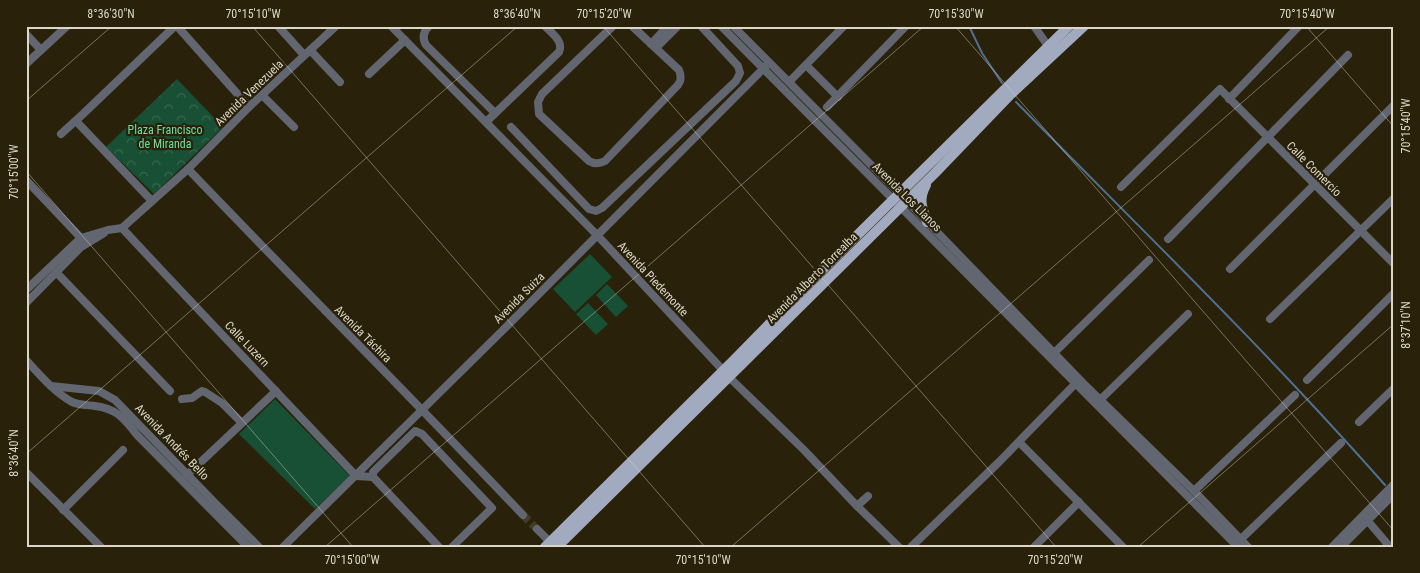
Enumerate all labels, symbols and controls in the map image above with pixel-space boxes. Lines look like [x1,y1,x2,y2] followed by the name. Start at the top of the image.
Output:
[87,7,135,21] text: 8°36'30"N
[225,7,281,21] text: 70°15'10"W
[493,7,541,21] text: 8°36'40"N
[576,7,632,21] text: 70°15'20"W
[928,7,984,21] text: 70°15'30"W
[1279,7,1335,21] text: 70°15'40"W
[212,57,286,129] street label: Avenida Venezuela
[1399,98,1413,154] text: 70°15'40"W
[128,123,202,151] park label: Plaza Francisco de Miranda
[1284,139,1344,199] street label: Calle Comercio
[7,144,21,200] text: 70°15'00"W
[870,160,944,234] street label: Avenida Los Llanos
[764,230,860,326] street label: Avenida Alberto Torrealba
[615,239,691,320] street label: Avenida Piedemonte
[491,269,548,326] street label: Avenida Suiza
[1399,301,1413,349] text: 8°37'10"N
[332,303,395,366] street label: Avenida Táchira
[222,318,272,370] street label: Calle Luzern
[132,401,212,483] street label: Avenida Andrés Bello
[7,429,21,477] text: 8°36'40"N
[324,553,380,567] text: 70°15'00"W
[675,553,731,567] text: 70°15'10"W
[1027,553,1083,567] text: 70°15'20"W

